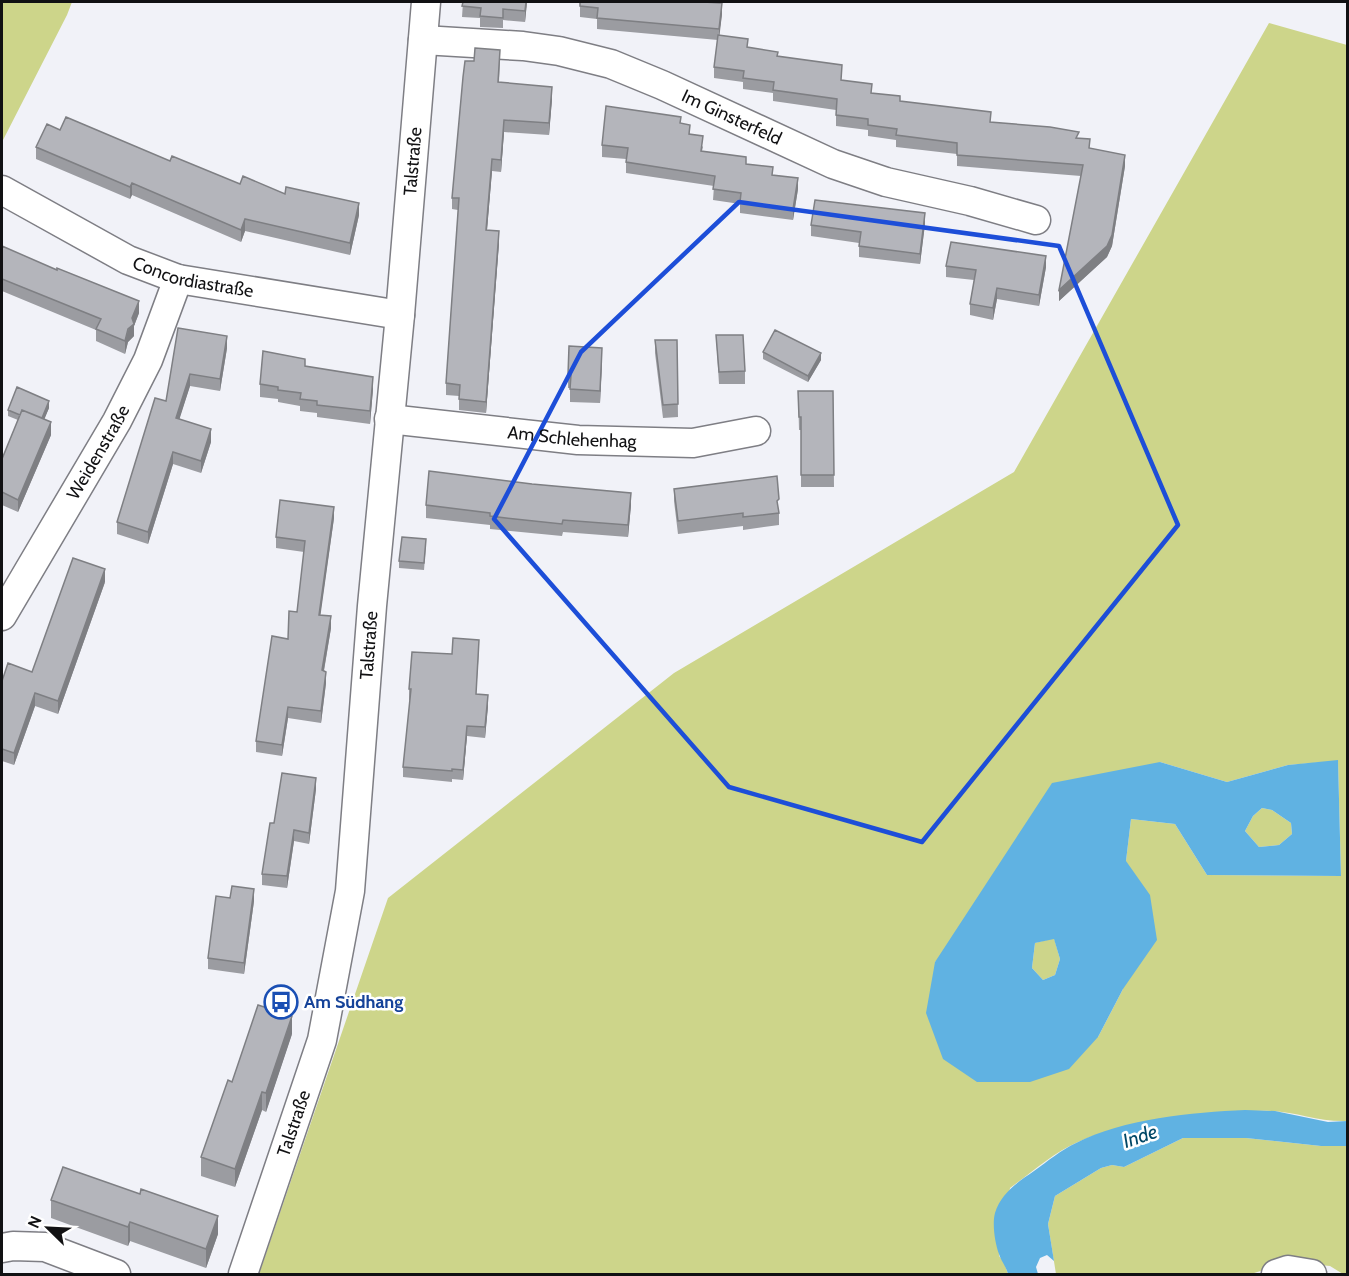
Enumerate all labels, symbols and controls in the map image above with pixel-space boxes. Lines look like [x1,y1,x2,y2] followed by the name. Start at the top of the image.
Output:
[678,85,785,150] street label: Im Ginsterfeld
[399,126,427,196] street label: Talstraße
[130,252,255,302] street label: Concordiastraße
[62,401,134,504] street label: Weidenstraße
[506,421,638,453] street label: Am Schlehenhag
[355,610,383,680] street label: Talstraße
[263,984,299,1020] bus stop icon: Am Südhang
[304,991,403,1013] place label: Am Südhang
[272,1087,315,1159] street label: Talstraße
[1120,1119,1160,1153] water label: Inde
[18,1198,78,1258] north arrow
[24,1213,46,1231] text: N

